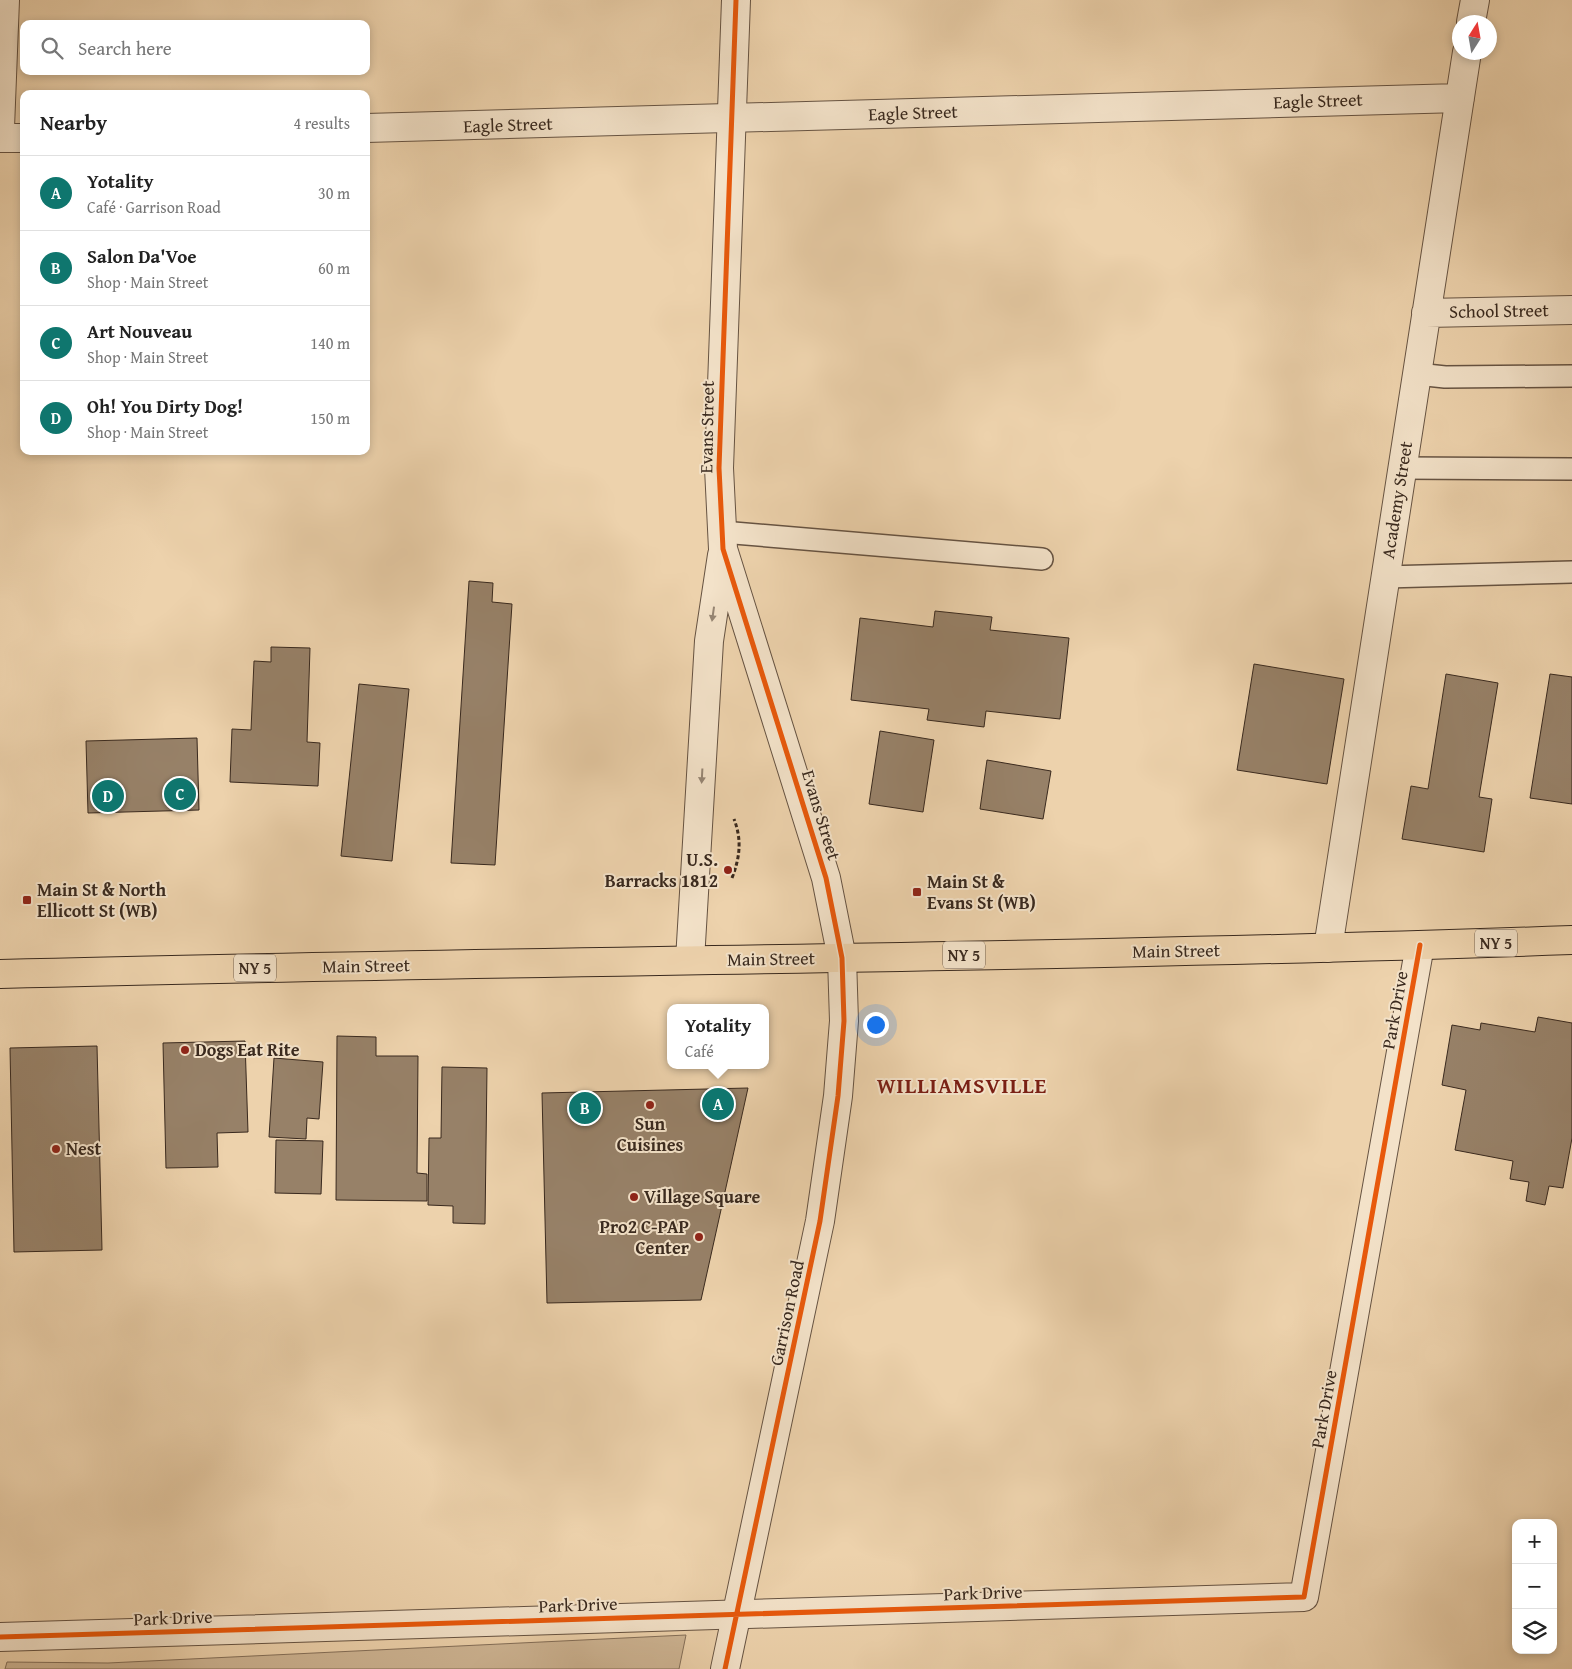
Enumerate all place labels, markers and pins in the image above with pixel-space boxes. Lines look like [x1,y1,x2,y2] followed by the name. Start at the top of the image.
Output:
[164,775,196,813] pin: C
[92,777,124,815] pin: D
[605,846,718,894] place label: U.S. Barracks 1812
[722,864,734,876] marker: U.S. Barracks 1812
[927,868,1036,916] place label: Main St & Evans St (WB)
[37,876,166,924] place label: Main St & North Ellicott St (WB)
[911,886,923,898] marker: Main St & Evans St (WB)
[21,894,33,906] marker: Main St & North Ellicott St (WB)
[195,1036,300,1063] place label: Dogs Eat Rite
[179,1044,191,1056] marker: Dogs Eat Rite
[702,1085,734,1123] pin: A
[569,1089,601,1127] pin: B
[644,1099,656,1111] marker: Sun Cuisines
[617,1110,684,1158] place label: Sun Cuisines
[66,1135,102,1162] place label: Nest
[50,1143,62,1155] marker: Nest
[644,1183,760,1210] place label: Village Square
[628,1191,640,1203] marker: Village Square
[600,1213,690,1261] place label: Pro2 C-PAP Center
[693,1231,705,1243] marker: Pro2 C-PAP Center

